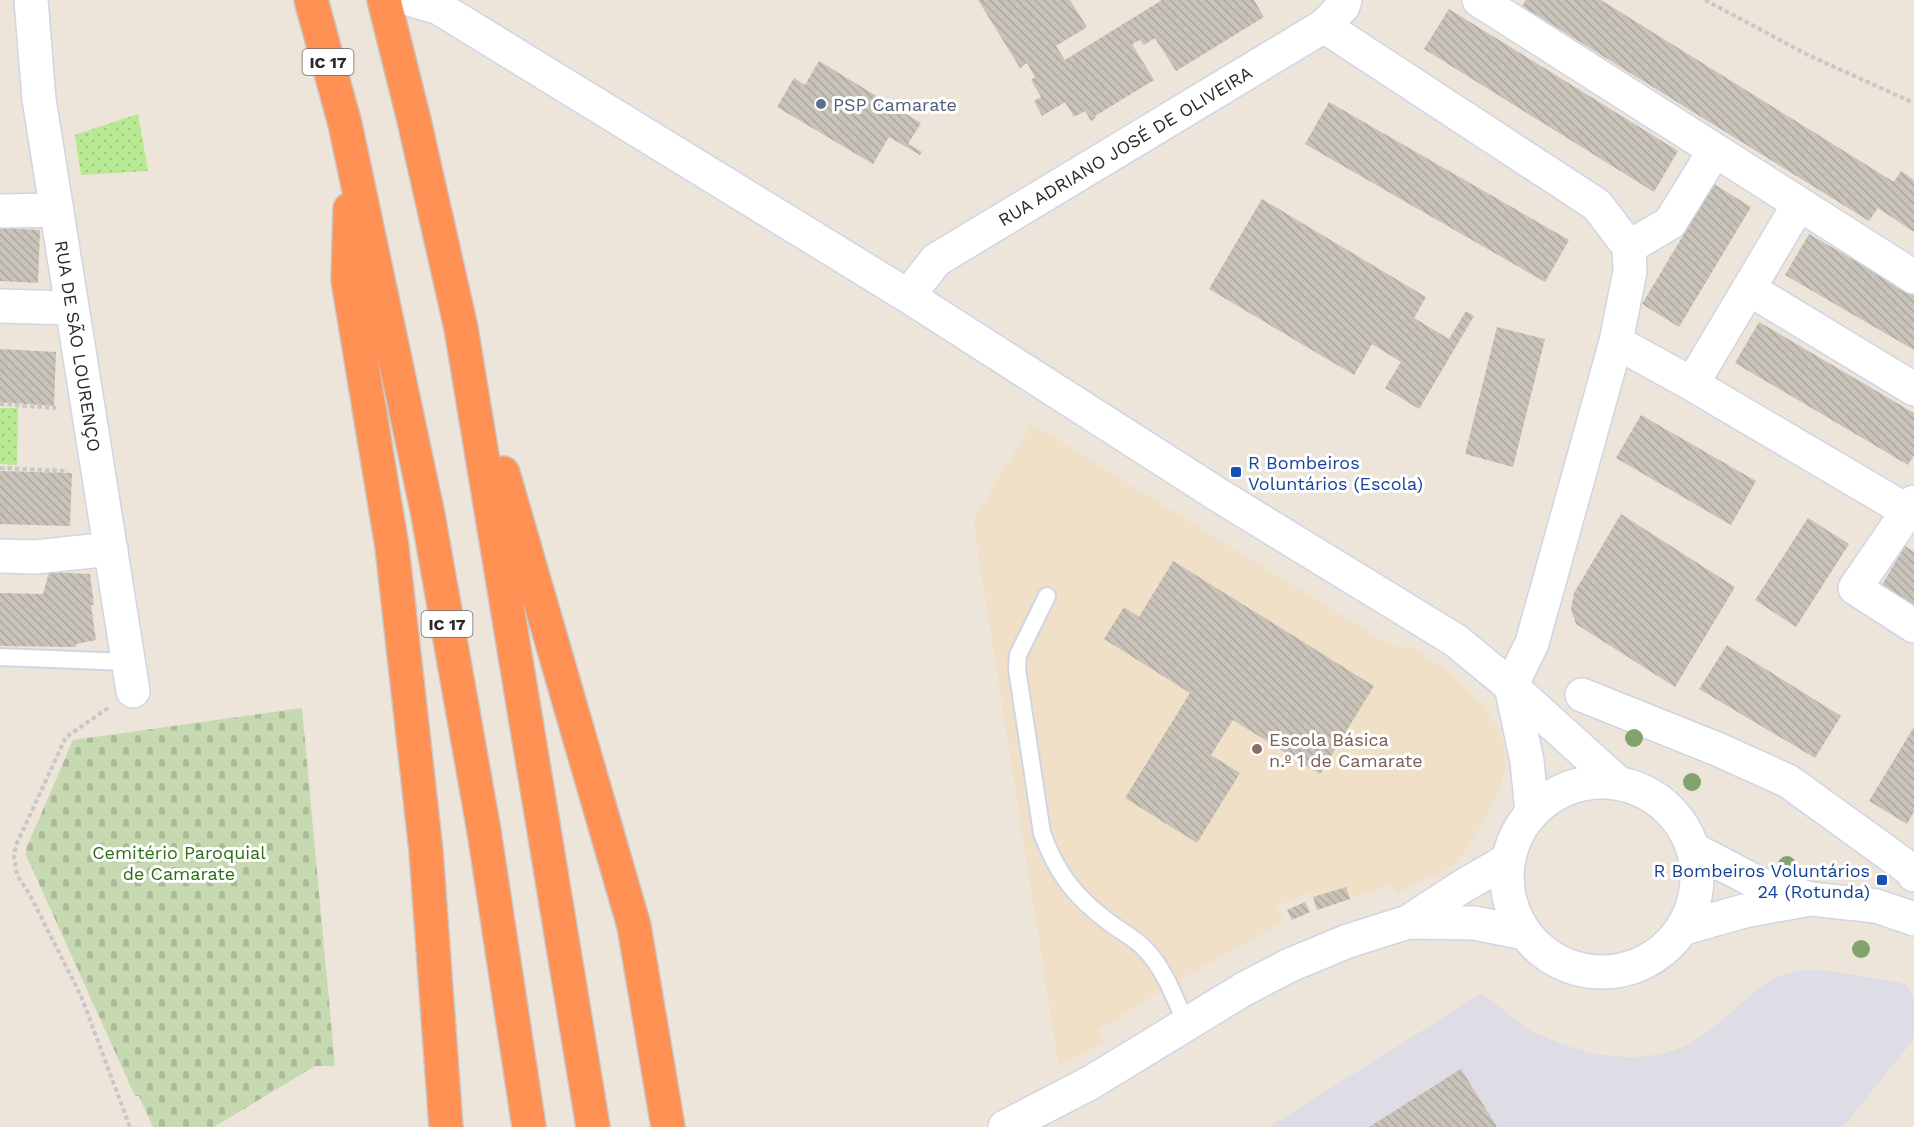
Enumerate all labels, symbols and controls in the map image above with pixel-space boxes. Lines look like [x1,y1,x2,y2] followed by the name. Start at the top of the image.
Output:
[302,49,354,75] road number: IC 17
[994,62,1256,230] street label: RUA ADRIANO JOSÉ DE OLIVEIRA
[833,94,957,115] place label: PSP Camarate
[814,97,828,111] marker: PSP Camarate
[51,239,105,453] street label: RUA DE SÃO LOURENÇO
[1248,452,1423,494] place label: R Bombeiros Voluntários (Escola)
[1229,465,1243,479] marker: R Bombeiros Voluntários (Escola)
[422,611,472,637] road number: IC 17
[1269,729,1423,771] place label: Escola Básica n.º 1 de Camarate
[1250,742,1264,756] marker: Escola Básica n.º 1 de Camarate
[92,842,266,884] park label: Cemitério Paroquial de Camarate
[1653,860,1870,902] place label: R Bombeiros Voluntários 24 (Rotunda)
[1875,873,1889,887] marker: R Bombeiros Voluntários 24 (Rotunda)

